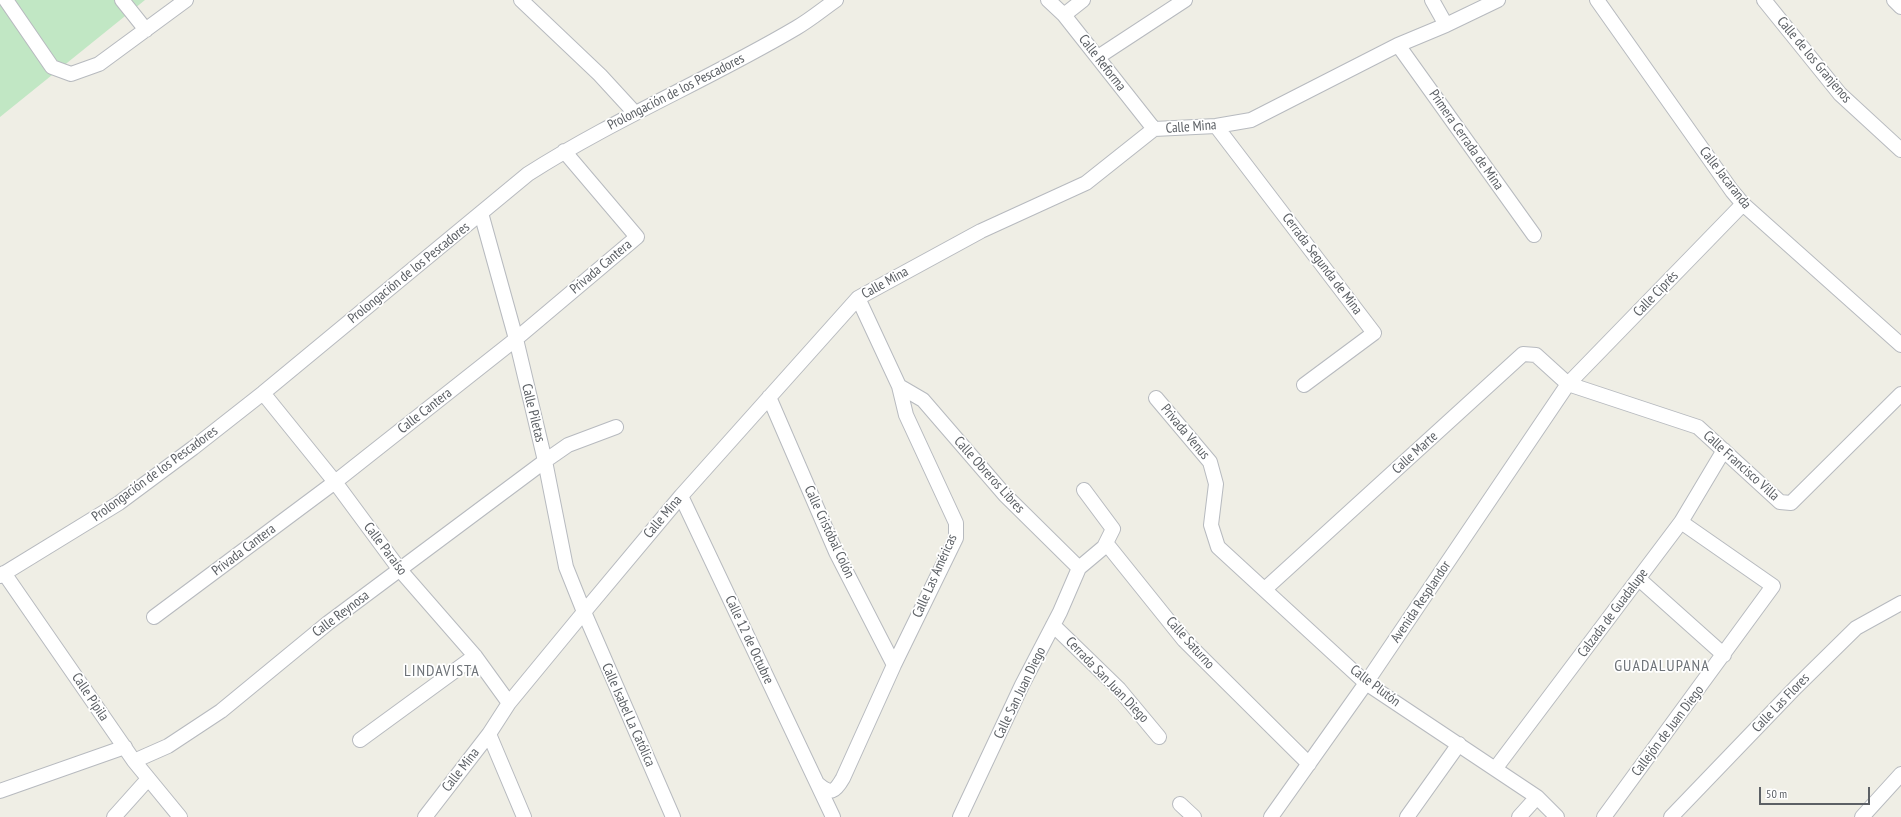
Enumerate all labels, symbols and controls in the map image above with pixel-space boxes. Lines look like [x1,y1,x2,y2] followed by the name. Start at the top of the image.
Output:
[1773,14,1855,106] street label: Calle de los Granjenos
[1075,31,1129,95] street label: Calle Reforma
[605,50,747,134] street label: Prolongación de los Pescadores
[1425,87,1507,193] street label: Primera Cerrada de Mina
[1165,117,1217,137] street label: Calle Mina
[1696,144,1754,212] street label: Calle Jacaranda
[1278,210,1366,318] street label: Cerrada Segunda de Mina
[345,219,473,327] street label: Prolongación de los Pescadores
[567,236,635,298] street label: Privada Cantera
[859,263,911,303] street label: Calle Mina
[1630,268,1682,320] street label: Calle Ciprés
[518,382,548,444] street label: Calle Piletas
[395,385,455,437] street label: Calle Cantera
[1157,401,1213,463] street label: Privada Venus
[89,423,221,525] street label: Prolongación de los Pescadores
[1699,427,1783,505] street label: Calle Francisco Villa
[1389,428,1441,478] street label: Calle Marte
[950,433,1028,517] street label: Calle Obreros Libres
[800,483,858,581] street label: Calle Cristóbal Colón
[640,492,686,542] street label: Calle Mina
[360,519,410,579] street label: Calle Paraíso
[209,521,279,579] street label: Privada Cantera
[909,532,961,620] street label: Calle Las Américas
[1387,558,1455,646] street label: Avenida Resplandor
[1574,565,1652,661] street label: Calzada de Guadalupe
[309,587,373,641] street label: Calle Reynosa
[721,593,777,687] street label: Calle 12 de Octubre
[1162,613,1218,673] street label: Calle Saturno
[1062,634,1152,726] street label: Cerrada San Juan Diego
[991,644,1049,742] street label: Calle San Juan Diego
[1614,656,1710,676] district label: GUADALUPANA
[404,661,480,681] district label: LINDAVISTA
[598,661,658,769] street label: Calle Isabel La Católica
[1347,662,1403,710] street label: Calle Plutón
[68,670,112,724] street label: Calle Pípila
[1749,670,1813,736] street label: Calle Las Flores
[1628,682,1708,780] street label: Callejón de Juan Diego
[439,745,483,795] street label: Calle Mina
[1761,779,1872,805] scale bar
[1766,786,1787,801] text: 50 m

